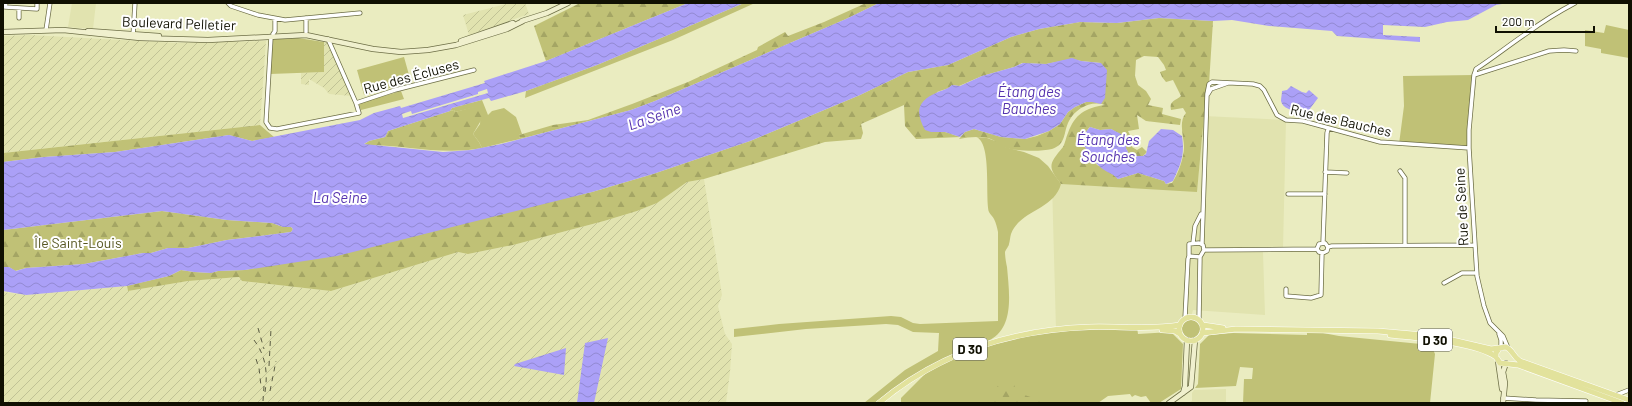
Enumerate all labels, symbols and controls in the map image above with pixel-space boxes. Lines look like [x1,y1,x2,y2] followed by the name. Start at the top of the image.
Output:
[1496,8,1594,34] scale bar
[122,13,236,33] street label: Boulevard Pelletier
[1502,14,1534,28] text: 200 m
[361,55,461,97] street label: Rue des Écluses
[997,82,1061,117] water label: Étang des Bauches
[625,99,683,133] water label: La Seine
[1289,100,1393,140] street label: Rue des Bauches
[1076,130,1140,165] water label: Étang des Souches
[1450,167,1472,247] street label: Rue de Seine
[313,188,368,206] water label: La Seine
[34,234,122,251] park label: Île Saint-Louis
[1418,329,1452,351] road number: D 30
[953,338,987,360] road number: D 30

